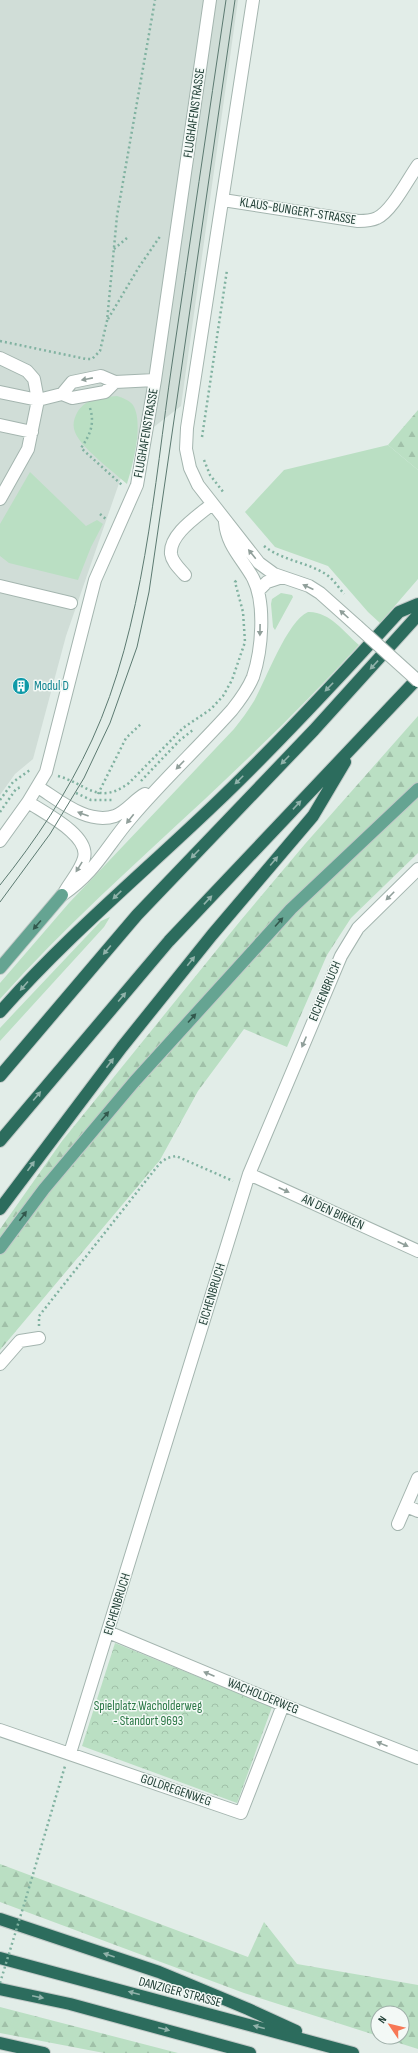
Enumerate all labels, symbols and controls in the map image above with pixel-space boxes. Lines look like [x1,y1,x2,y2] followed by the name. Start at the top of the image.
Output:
[180,67,208,159] street label: FLUGHAFENSTRASSE
[239,194,357,228] street label: KLAUS-BUNGERT-STRASSE
[80,376,93,382] one-way arrow
[130,387,162,479] street label: FLUGHAFENSTRASSE
[247,548,256,559] one-way arrow
[303,584,314,590] one-way arrow
[340,610,349,619] one-way arrow
[257,624,263,637] one-way arrow
[369,660,378,670] one-way arrow
[11,676,31,696] building icon: Modul D
[34,678,69,694] place label: Modul D
[325,682,334,692] one-way arrow
[281,756,290,765] one-way arrow
[175,760,185,770] one-way arrow
[234,775,244,785] one-way arrow
[292,801,301,810] one-way arrow
[77,810,89,816] one-way arrow
[126,814,135,825] one-way arrow
[190,849,200,859] one-way arrow
[270,856,279,867] one-way arrow
[75,862,83,873] one-way arrow
[112,890,122,900] one-way arrow
[385,891,395,901] one-way arrow
[203,895,213,905] one-way arrow
[274,917,284,927] one-way arrow
[33,920,42,929] one-way arrow
[103,945,112,955] one-way arrow
[186,955,195,966] one-way arrow
[305,958,345,1024] street label: EICHENBRUCH
[19,980,28,991] one-way arrow
[117,992,126,1002] one-way arrow
[187,1013,196,1024] one-way arrow
[300,1037,306,1049] one-way arrow
[106,1057,114,1068] one-way arrow
[33,1091,42,1101] one-way arrow
[101,1110,110,1121] one-way arrow
[27,1161,36,1172] one-way arrow
[279,1187,290,1193] one-way arrow
[298,1190,367,1233] street label: AN DEN BIRKEN
[19,1211,28,1222] one-way arrow
[397,1241,408,1247] one-way arrow
[195,1261,229,1327] street label: EICHENBRUCH
[100,1571,134,1637] street label: EICHENBRUCH
[204,1671,215,1677] one-way arrow
[225,1674,301,1718] street label: WACHOLDERWEG
[94,1698,202,1729] park label: Spielplatz Wacholderweg - Standort 9693
[375,1740,387,1746] one-way arrow
[138,1770,214,1810] street label: GOLDREGENWEG
[102,1951,114,1957] one-way arrow
[137,1973,223,2011] street label: DANZIGER STRASSE
[128,1990,140,1996] one-way arrow
[32,1995,44,2001] one-way arrow
[370,2005,410,2045] north arrow
[375,2013,389,2026] text: N
[253,2024,266,2030] one-way arrow
[158,2026,170,2032] one-way arrow

